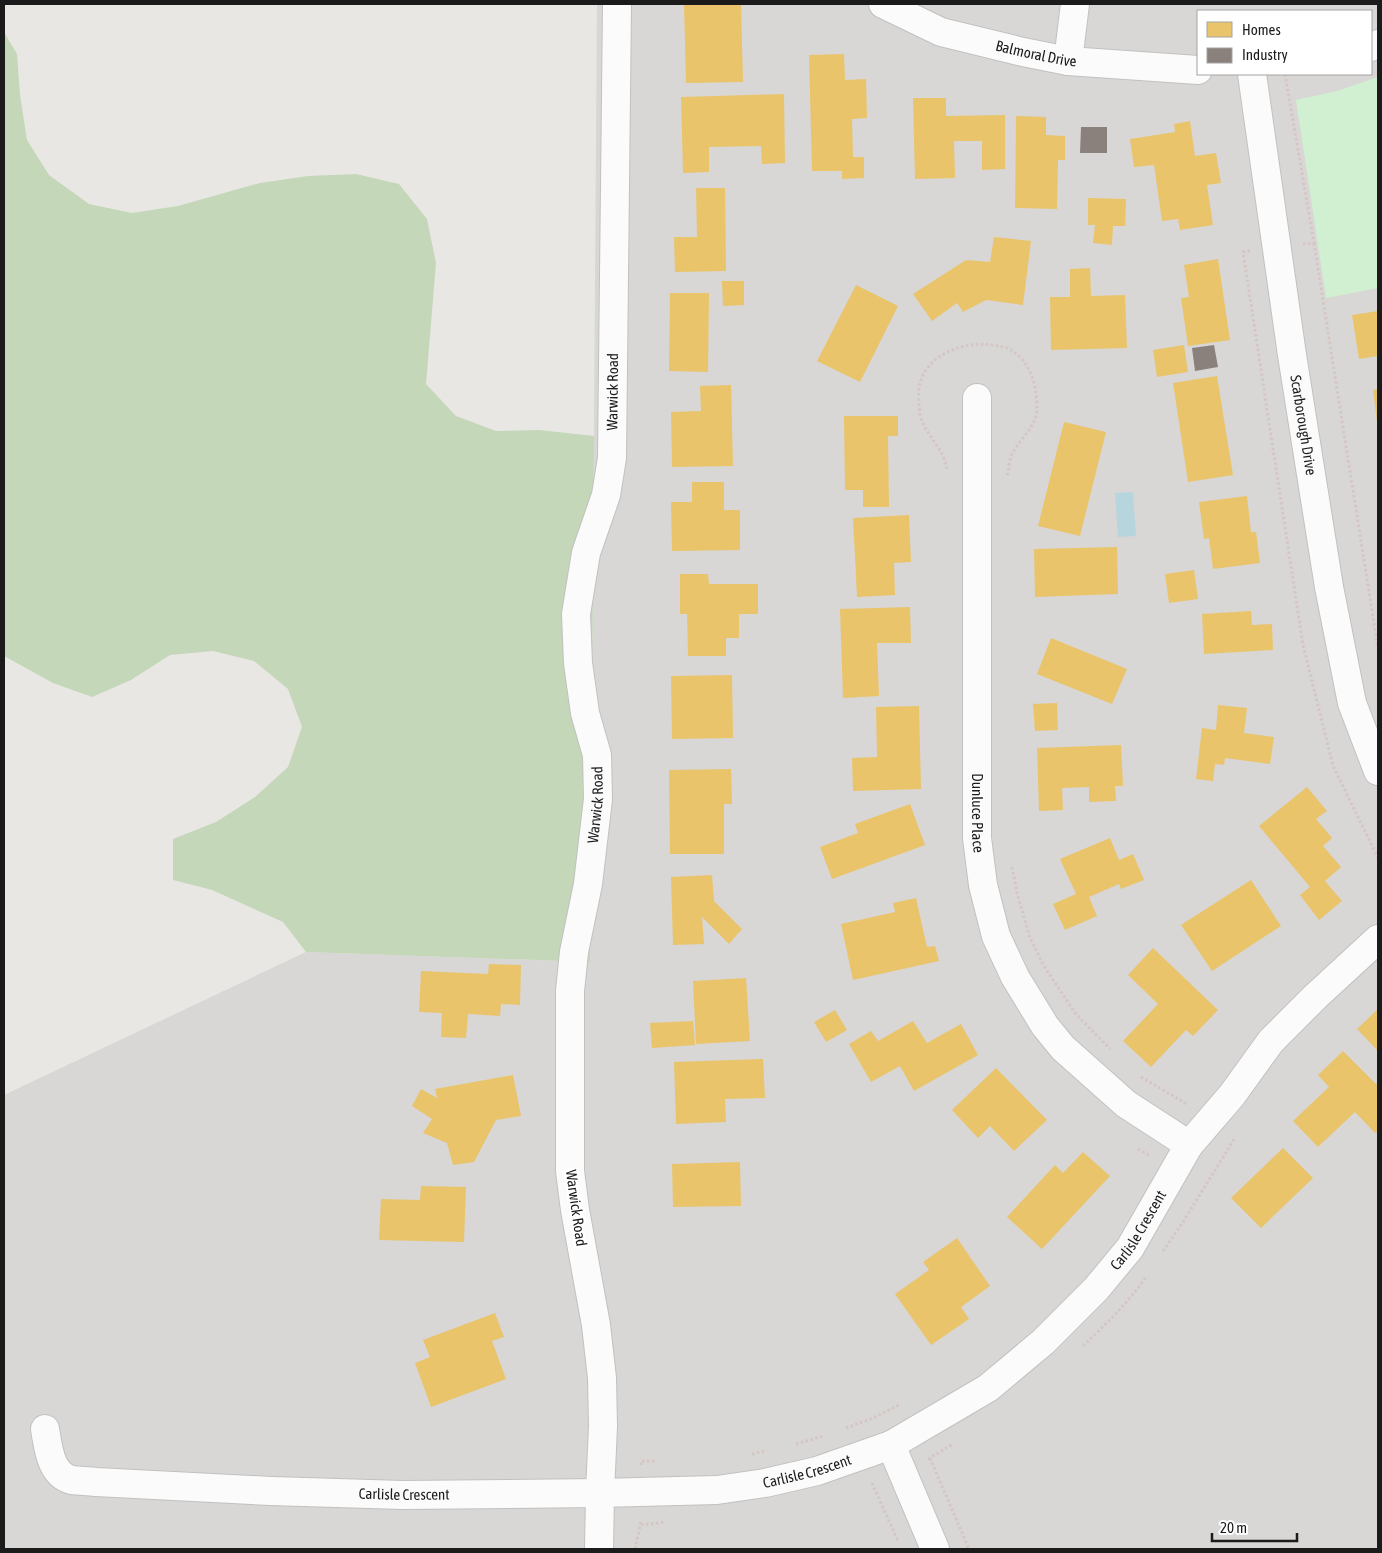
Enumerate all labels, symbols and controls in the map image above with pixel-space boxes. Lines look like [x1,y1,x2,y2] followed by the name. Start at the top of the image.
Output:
[1197,10,1372,75] legend
[1242,21,1281,38] text: Homes
[994,37,1077,70] street label: Balmoral Drive
[1242,46,1288,63] text: Industry
[603,353,621,430] street label: Warwick Road
[1287,374,1320,477] street label: Scarborough Drive
[584,766,606,844] street label: Warwick Road
[969,773,988,854] street label: Dunluce Place
[563,1169,590,1247] street label: Warwick Road
[1106,1187,1169,1273] street label: Carlisle Crescent
[761,1451,853,1491] street label: Carlisle Crescent
[359,1485,450,1503] street label: Carlisle Crescent
[1212,1510,1297,1542] scale bar
[1220,1519,1247,1536] text: 20 m

